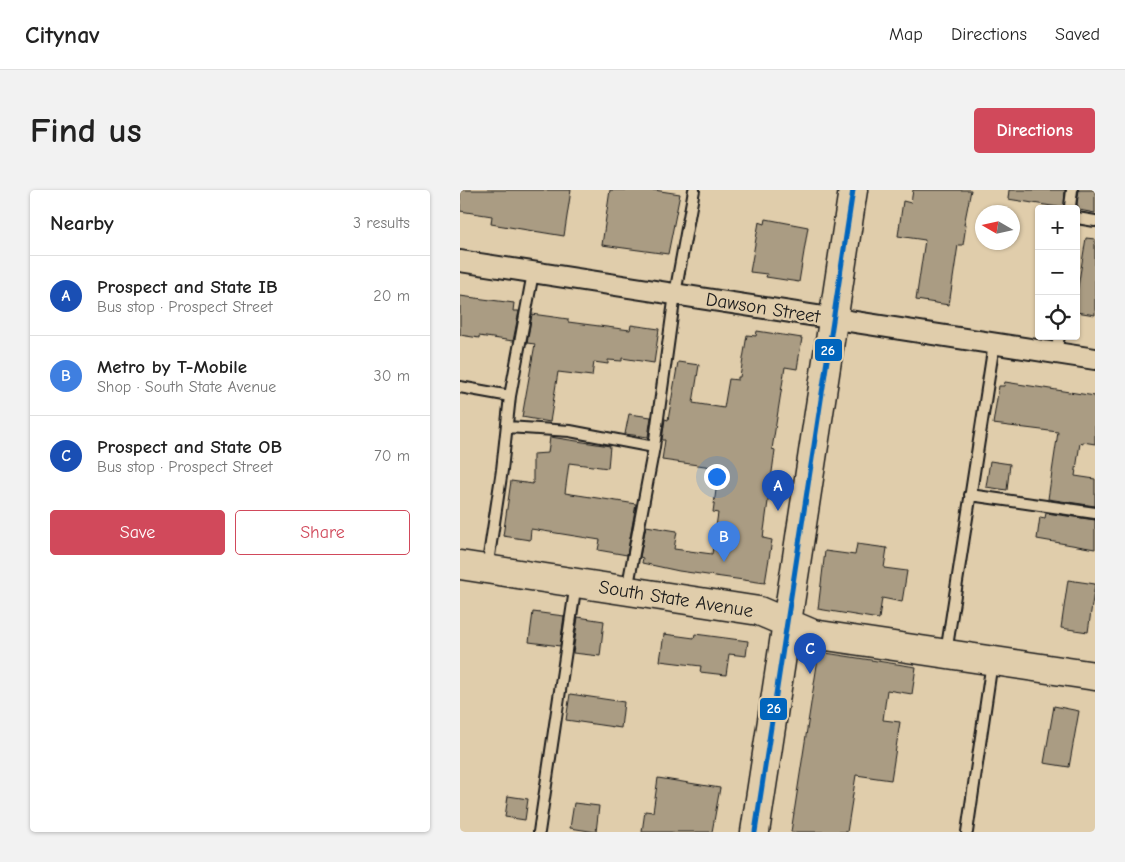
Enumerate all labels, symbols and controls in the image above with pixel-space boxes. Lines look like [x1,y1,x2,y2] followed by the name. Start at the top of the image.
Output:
[25,21,100,49] text: Citynav
[889,24,923,45] text: Map
[951,24,1027,45] text: Directions
[1055,24,1100,45] text: Saved
[974,108,1095,153] button: Directions
[30,110,142,151] text: Find us
[975,205,1020,250] north arrow
[1035,205,1080,340] map controls
[1035,205,1080,250] button: +
[50,211,114,235] text: Nearby
[353,214,410,232] text: 3 results
[1035,250,1080,295] button: −
[97,276,278,298] text: Prospect and State IB
[62,287,70,305] text: A
[373,287,410,305] text: 20 m
[704,288,822,328] street label: Dawson Street
[1035,295,1080,340] button: locate
[97,298,273,316] text: Bus stop · Prospect Street
[814,338,843,362] line badge: 26
[821,342,835,359] text: 26
[97,356,247,378] text: Metro by T-Mobile
[61,367,71,385] text: B
[374,367,410,385] text: 30 m
[97,378,276,396] text: Shop · South State Avenue
[97,436,282,458] text: Prospect and State OB
[61,447,71,465] text: C
[374,447,410,465] text: 70 m
[97,458,273,476] text: Bus stop · Prospect Street
[704,464,730,490] your location
[762,470,794,511] pin: A
[50,510,225,555] button: Save
[235,510,410,555] button: Share
[708,521,740,562] pin: B
[597,576,755,622] street label: South State Avenue
[794,633,826,674] pin: C
[759,697,788,721] line badge: 26
[767,700,781,717] text: 26

